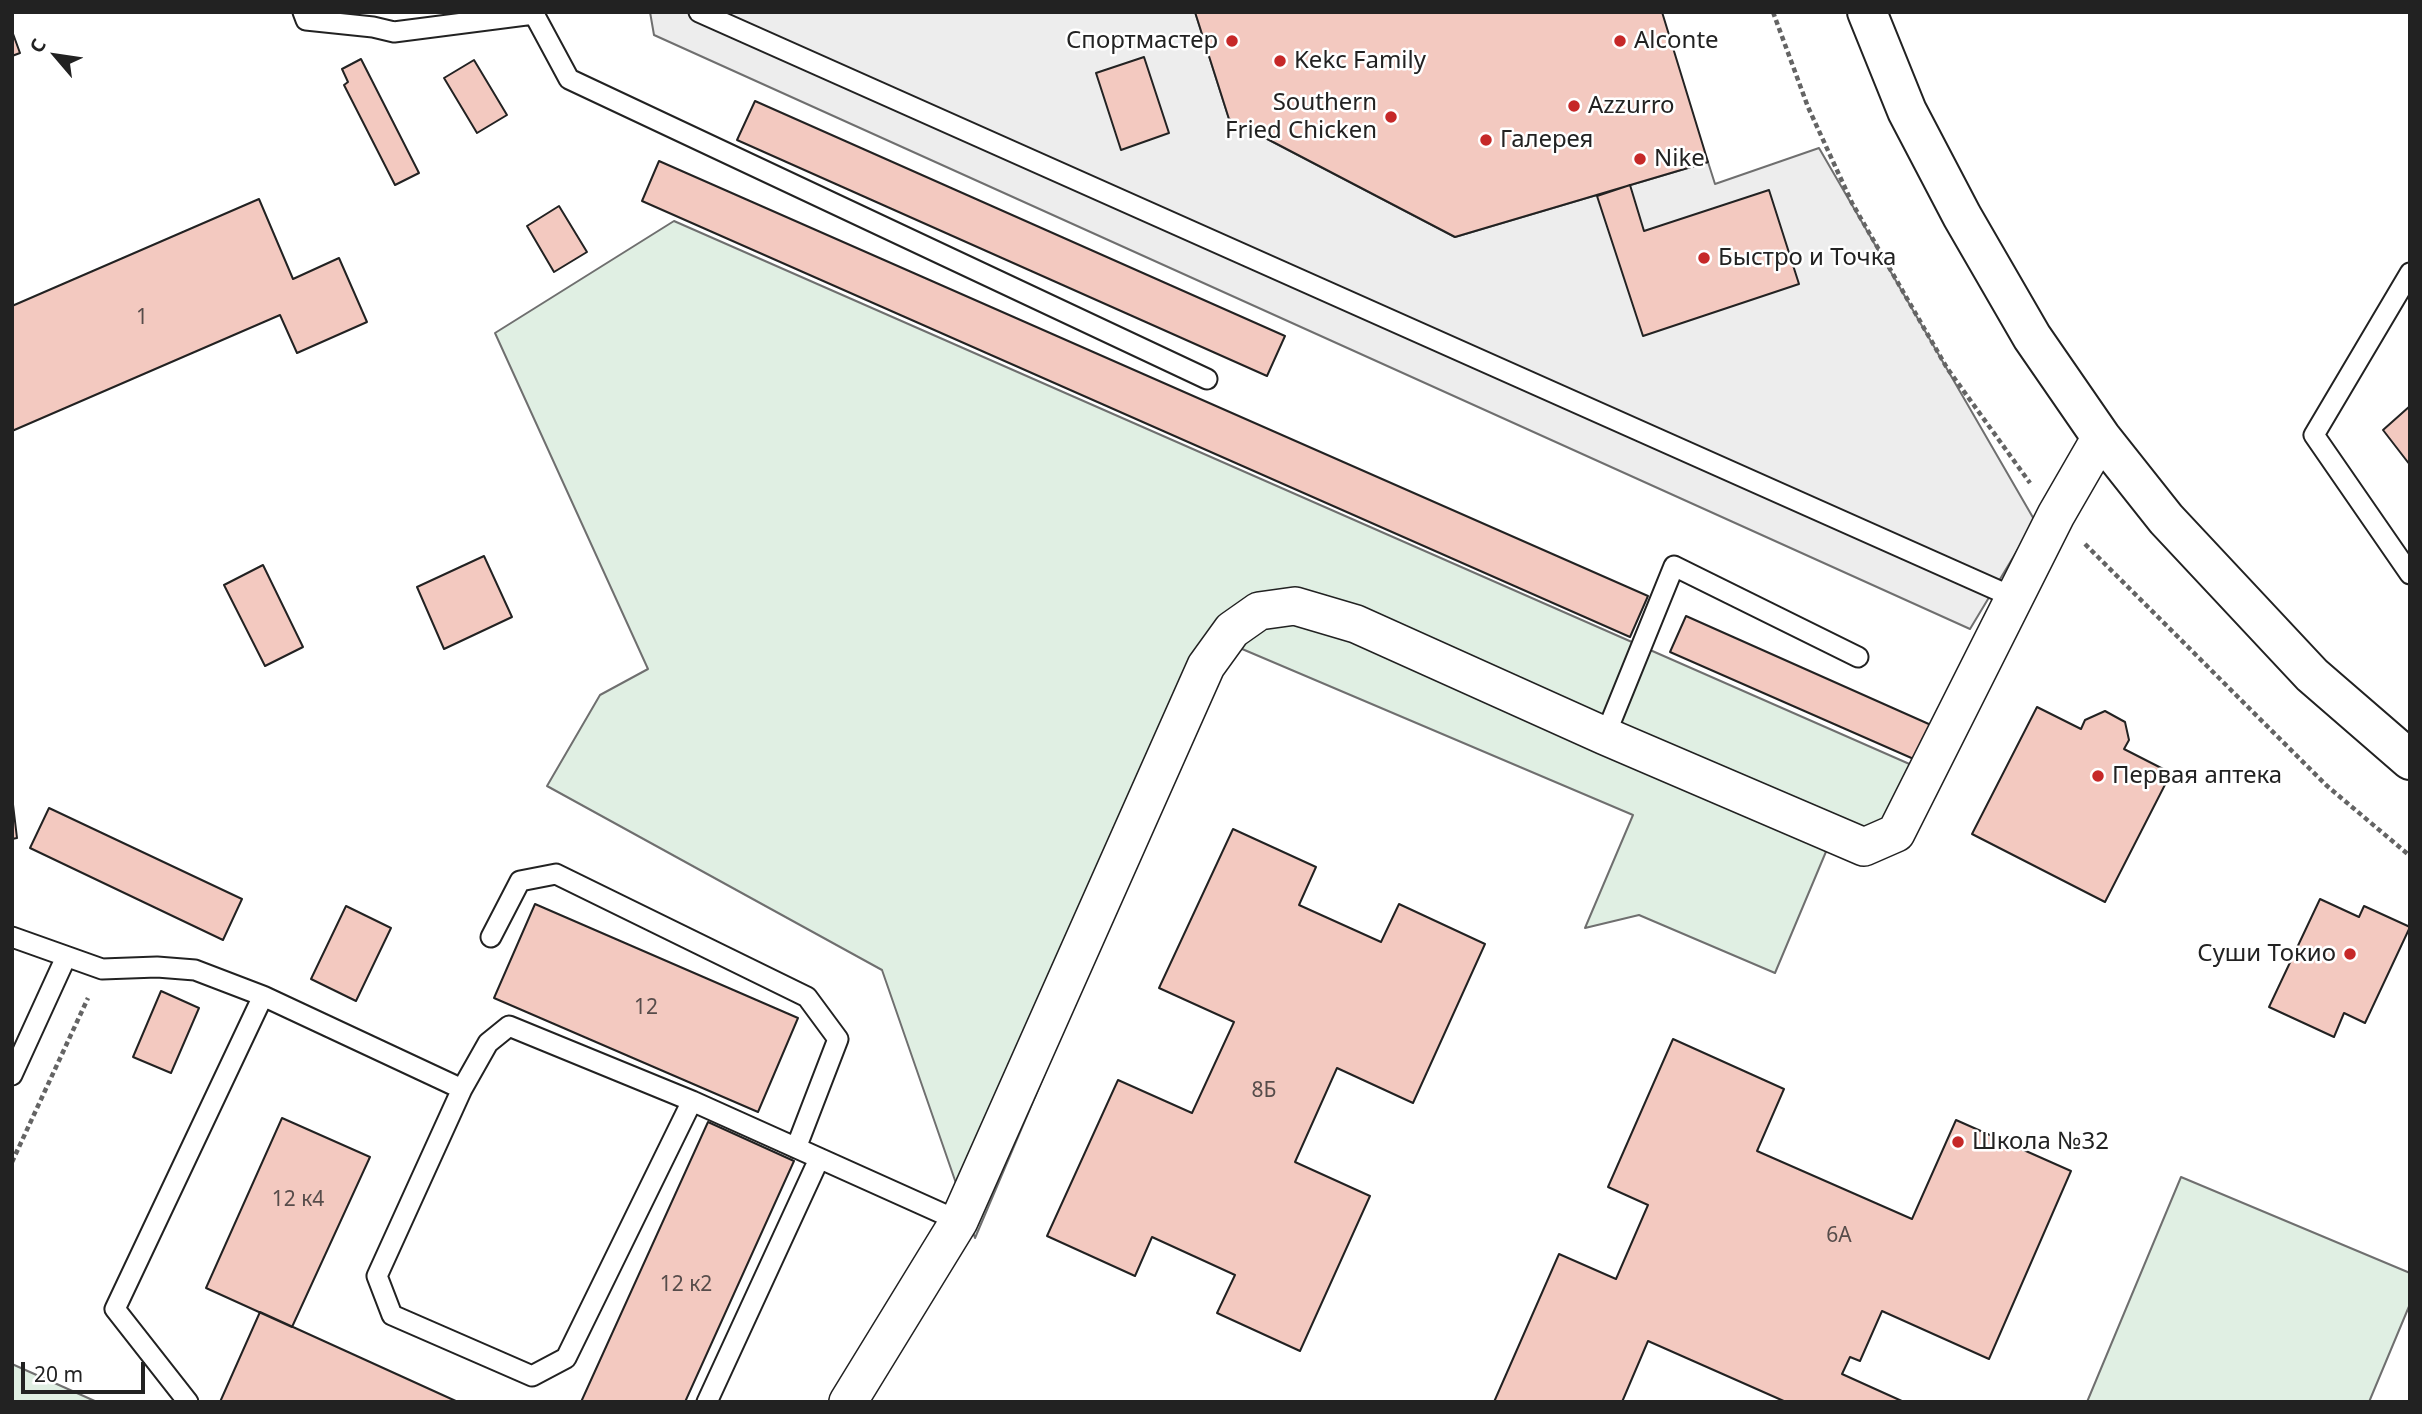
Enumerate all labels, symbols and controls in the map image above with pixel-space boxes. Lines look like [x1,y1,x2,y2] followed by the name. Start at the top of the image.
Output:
[21,21,91,91] north arrow
[1066,27,1218,55] place label: Спортмастер
[1634,27,1719,55] place label: Alconte
[1224,33,1240,49] marker: Спортмастер
[1612,33,1628,49] marker: Alconte
[23,34,52,57] text: С
[1294,47,1426,75] place label: Kekc Family
[1272,53,1288,69] marker: Kekc Family
[1225,89,1377,145] place label: Southern Fried Chicken
[1588,92,1675,120] place label: Azzurro
[1566,98,1582,114] marker: Azzurro
[1383,109,1399,125] marker: Southern Fried Chicken
[1500,126,1593,154] place label: Галерея
[1478,132,1494,148] marker: Галерея
[1654,145,1705,173] place label: Nike
[1632,151,1648,167] marker: Nike
[1718,244,1896,272] place label: Быстро и Точка
[1696,250,1712,266] marker: Быстро и Точка
[136,305,148,331] house number: 1
[2112,762,2282,790] place label: Первая аптека
[2090,768,2106,784] marker: Первая аптека
[2197,940,2336,968] place label: Суши Токио
[2342,946,2358,962] marker: Суши Токио
[634,995,658,1021] house number: 12
[1252,1078,1276,1104] house number: 8Б
[1972,1128,2109,1156] place label: Школа №32
[1950,1134,1966,1150] marker: Школа №32
[272,1187,324,1213] house number: 12 к4
[1826,1223,1852,1249] house number: 6А
[660,1272,712,1298] house number: 12 к2
[24,1348,149,1392] scale bar
[34,1360,83,1388] text: 20 m

